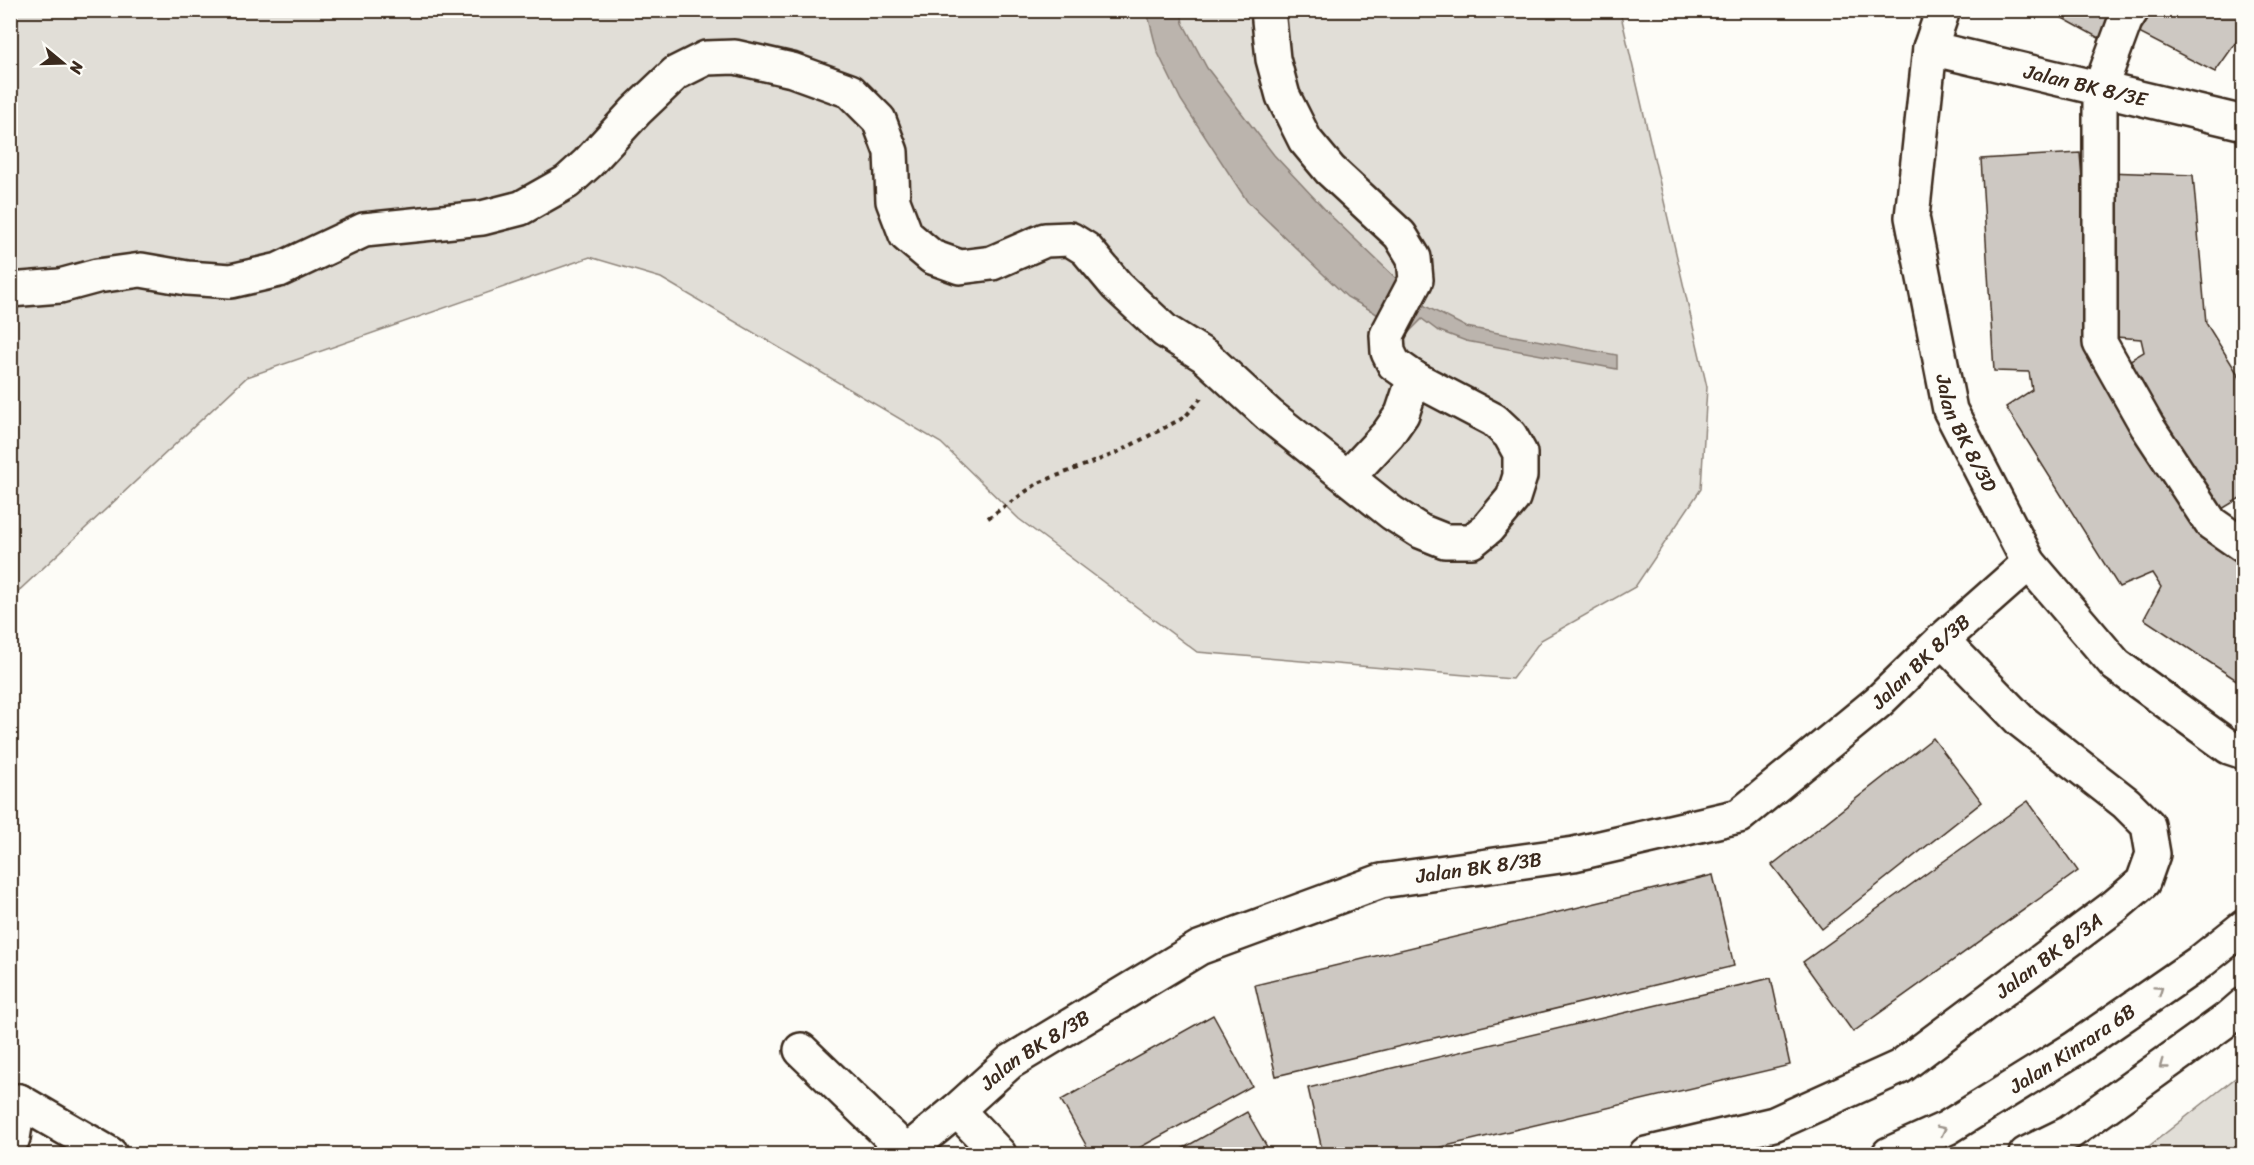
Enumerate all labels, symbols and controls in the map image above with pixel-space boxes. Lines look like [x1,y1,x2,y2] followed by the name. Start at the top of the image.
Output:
[33,33,93,93] north arrow
[2020,53,2152,117] street label: Jalan BK 8/3E
[61,57,93,79] text: N
[1926,370,2007,498] street label: Jalan BK 8/3D
[1862,605,1979,718] street label: Jalan BK 8/3B
[1413,841,1544,894] street label: Jalan BK 8/3B
[1987,903,2111,1008] street label: Jalan BK 8/3A
[2152,986,2163,997] one-way arrow
[2001,994,2143,1103] street label: Jalan Kinrara 6B
[971,1000,1097,1100] street label: Jalan BK 8/3B
[2159,1058,2170,1069] one-way arrow
[1935,1126,1946,1138] one-way arrow

